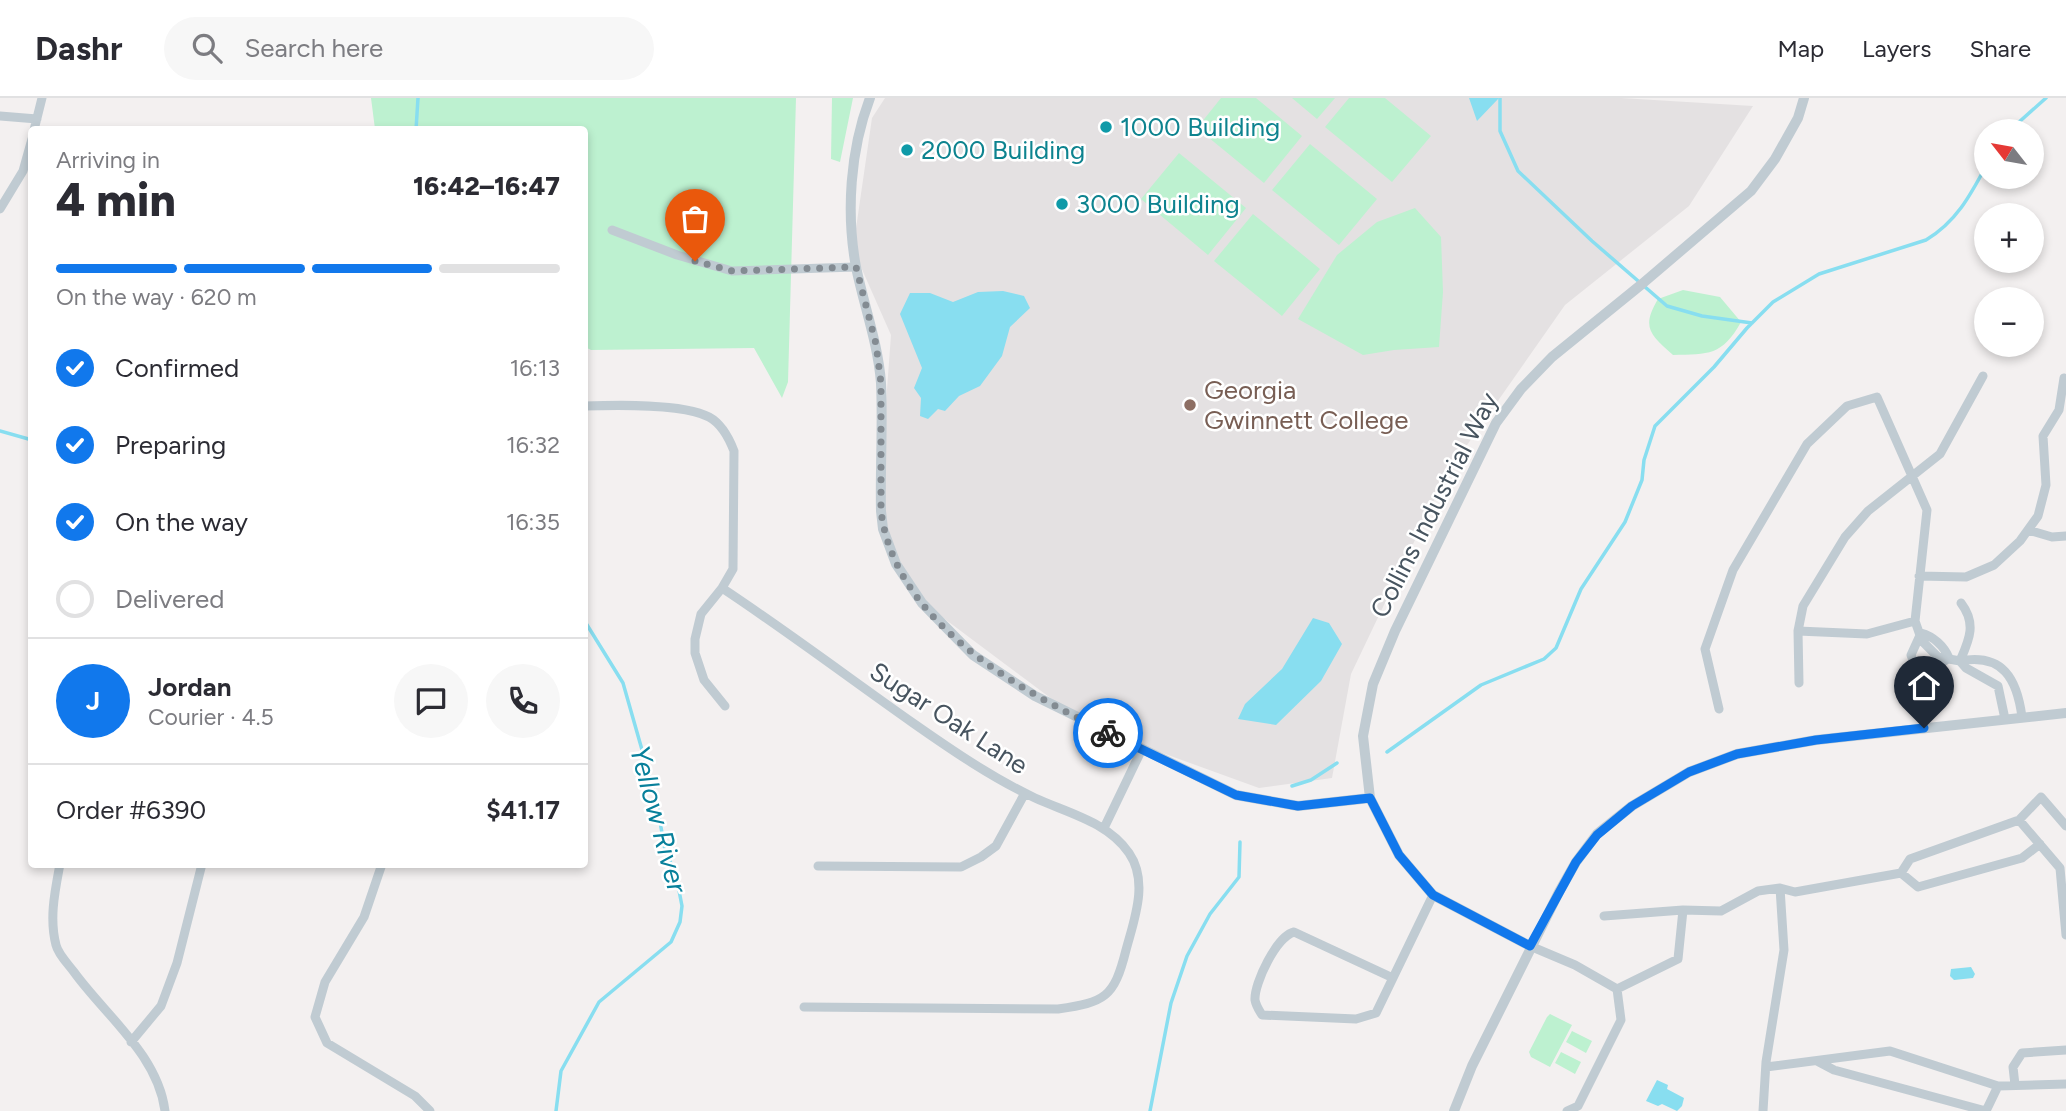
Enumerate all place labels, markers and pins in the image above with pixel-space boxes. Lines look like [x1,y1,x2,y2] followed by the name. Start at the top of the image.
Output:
[1120,111,1280,143] place label: 1000 Building
[1098,119,1114,135] marker: 1000 Building
[921,134,1085,166] place label: 2000 Building
[899,142,915,158] marker: 2000 Building
[1076,188,1240,220] place label: 3000 Building
[665,189,725,261] pin
[1054,196,1070,212] marker: 3000 Building
[1204,374,1408,436] place label: Georgia Gwinnett College
[1182,397,1198,413] marker: Georgia Gwinnett College
[1894,656,1954,728] pin

